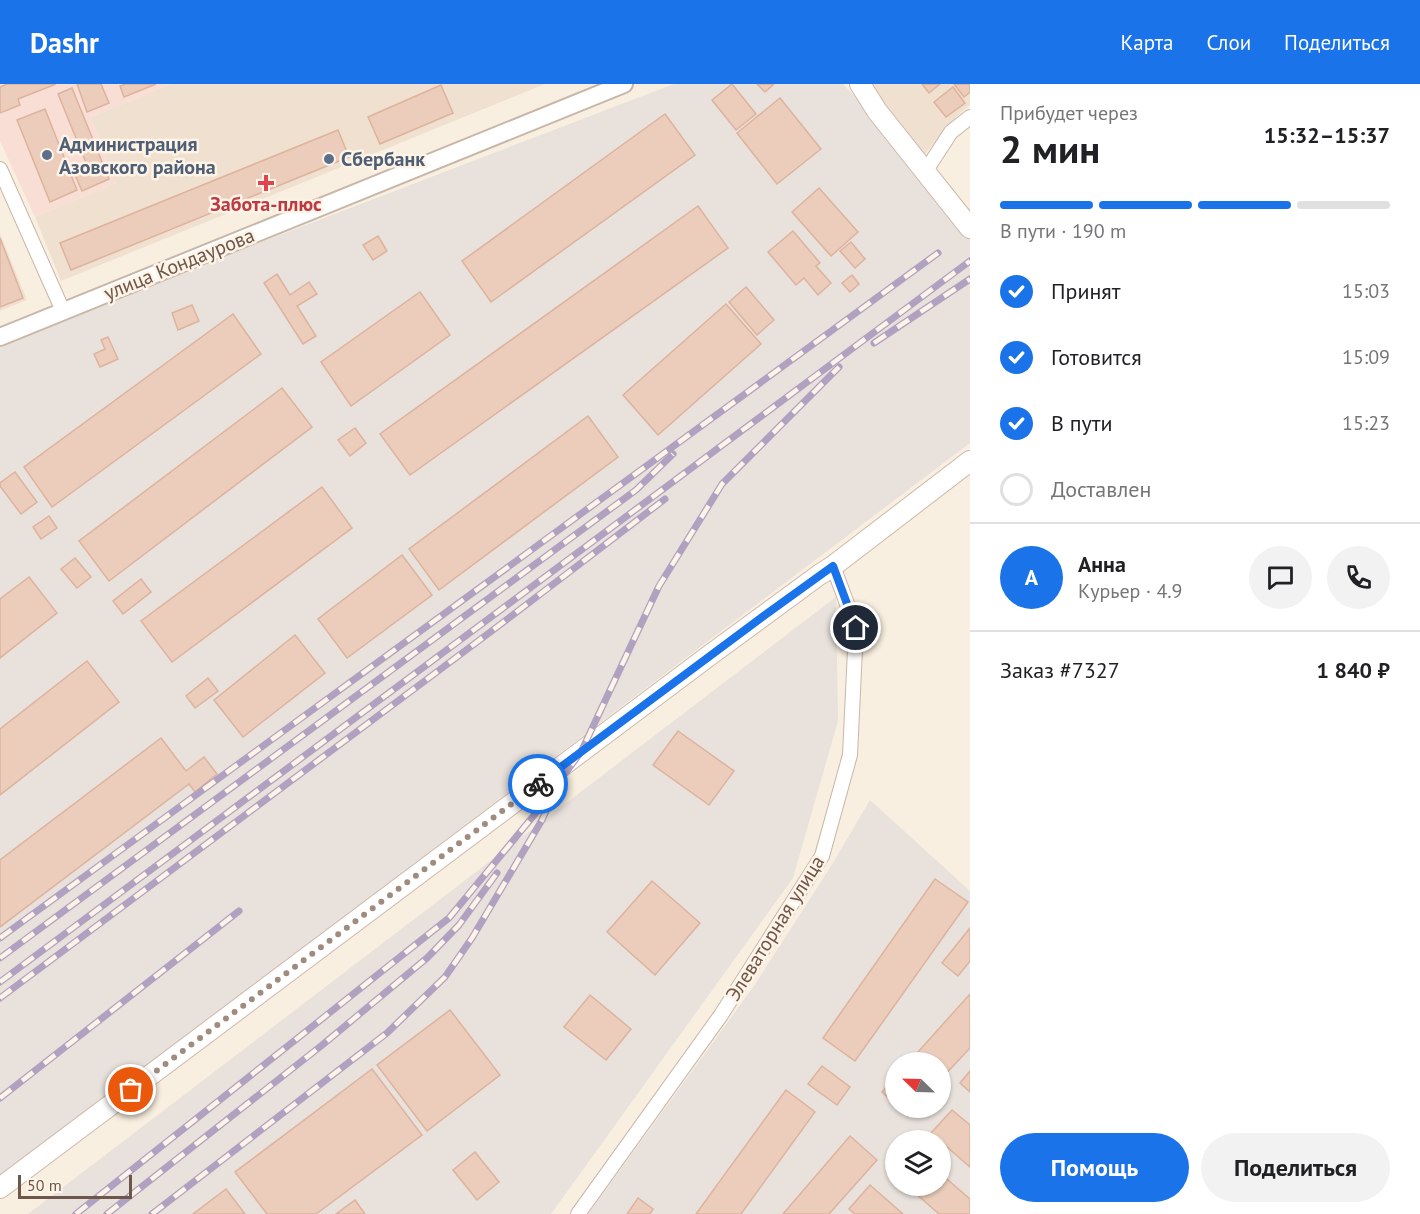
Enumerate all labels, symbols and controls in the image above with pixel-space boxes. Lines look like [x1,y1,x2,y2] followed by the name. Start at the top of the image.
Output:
[30,24,99,61] text: Dashr
[1120,29,1173,56] text: Карта
[1206,29,1251,56] text: Слои
[1284,29,1390,56] text: Поделиться
[1000,100,1138,126] text: Прибудет через
[1264,121,1390,149] text: 15:32–15:37
[1000,123,1100,174] text: 2 мин
[59,131,216,180] place label: Администрация Азовского района
[341,146,425,172] place label: Сбербанк
[40,148,54,162] marker: Администрация Азовского района
[322,152,336,166] marker: Сбербанк
[259,176,273,190] marker: Забота-плюс
[210,191,322,217] place label: Забота-плюс
[1000,218,1126,244] text: В пути · 190 m
[100,222,258,306] street label: улица Кондаурова
[1000,275,1033,308] icon: check
[1051,277,1121,305] text: Принят
[1342,278,1390,304] text: 15:03
[1000,341,1033,374] icon: check
[1051,343,1142,371] text: Готовится
[1342,344,1390,370] text: 15:09
[1000,407,1033,440] icon: check
[1051,409,1113,437] text: В пути
[1342,410,1390,436] text: 15:23
[1051,475,1151,503] text: Доставлен
[1249,546,1312,609] button: chat
[1327,546,1390,609] button: phone
[1078,550,1126,578] text: Анна
[1025,563,1038,591] text: А
[1078,578,1182,604] text: Курьер · 4.9
[830,602,881,653] pin
[839,611,872,644] icon: home
[1000,656,1120,684] text: Заказ #7327
[1316,656,1390,684] text: 1 840 ₽
[508,754,568,814] courier
[522,768,555,801] icon: bike
[720,850,830,1006] street label: Элеваторная улица
[885,1052,951,1118] north arrow
[885,1052,951,1196] map controls
[105,1064,156,1115] pin
[114,1073,147,1106] icon: bag
[885,1130,951,1196] button: layers
[1000,1133,1189,1202] button: Помощь
[1201,1133,1390,1202] button: Поделиться
[18,1172,132,1200] scale bar
[27,1175,62,1195] text: 50 m

